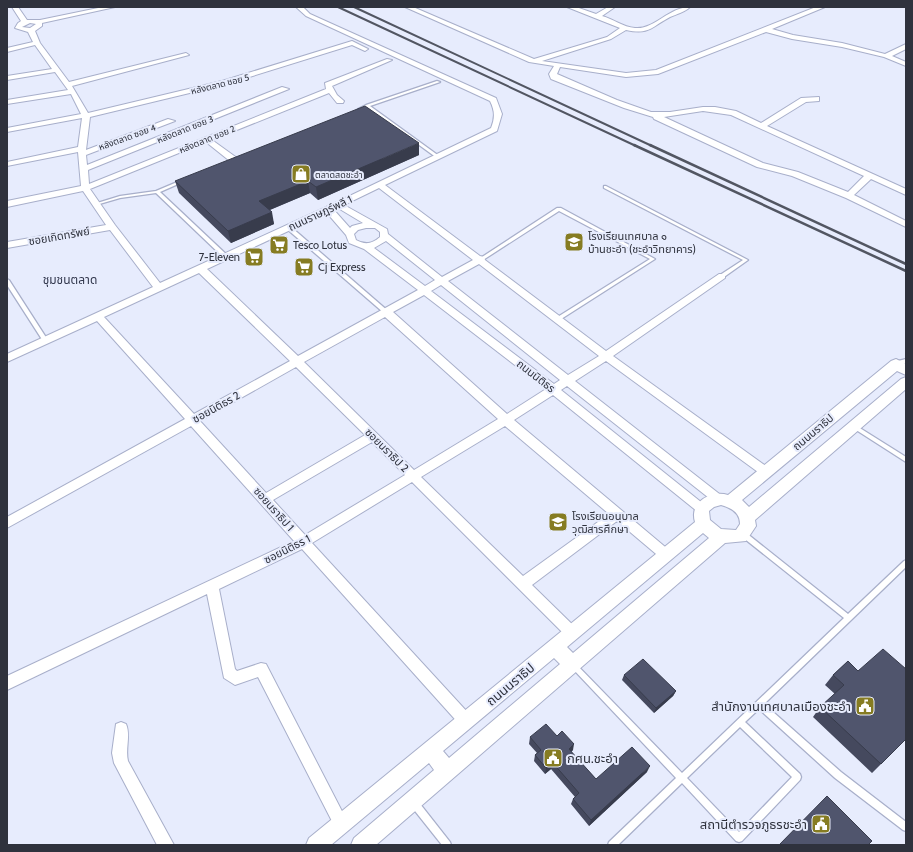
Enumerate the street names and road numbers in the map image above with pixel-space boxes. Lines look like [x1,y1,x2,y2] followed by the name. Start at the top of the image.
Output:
[190,71,250,97] street label: หลังตลาด ซอย 5
[155,113,215,145] street label: หลังตลาด ซอย 3
[97,122,157,152] street label: หลังตลาด ซอย 4
[177,123,237,155] street label: หลังตลาด ซอย 2
[286,192,354,234] street label: ถนนราษฎร์พลี 1
[27,224,91,248] street label: ซอยเกิดทรัพย์
[514,357,558,395] street label: ถนนนิติธร
[190,388,242,426] street label: ซอยนิติธร 2
[790,411,836,453] street label: ถนนนราธิป
[362,425,412,475] street label: ซอยนราธิป 2
[251,484,297,534] street label: ซอยนราธิป 1
[261,531,313,567] street label: ซอยนิติธร 1
[483,659,537,709] street label: ถนนนราธิป

